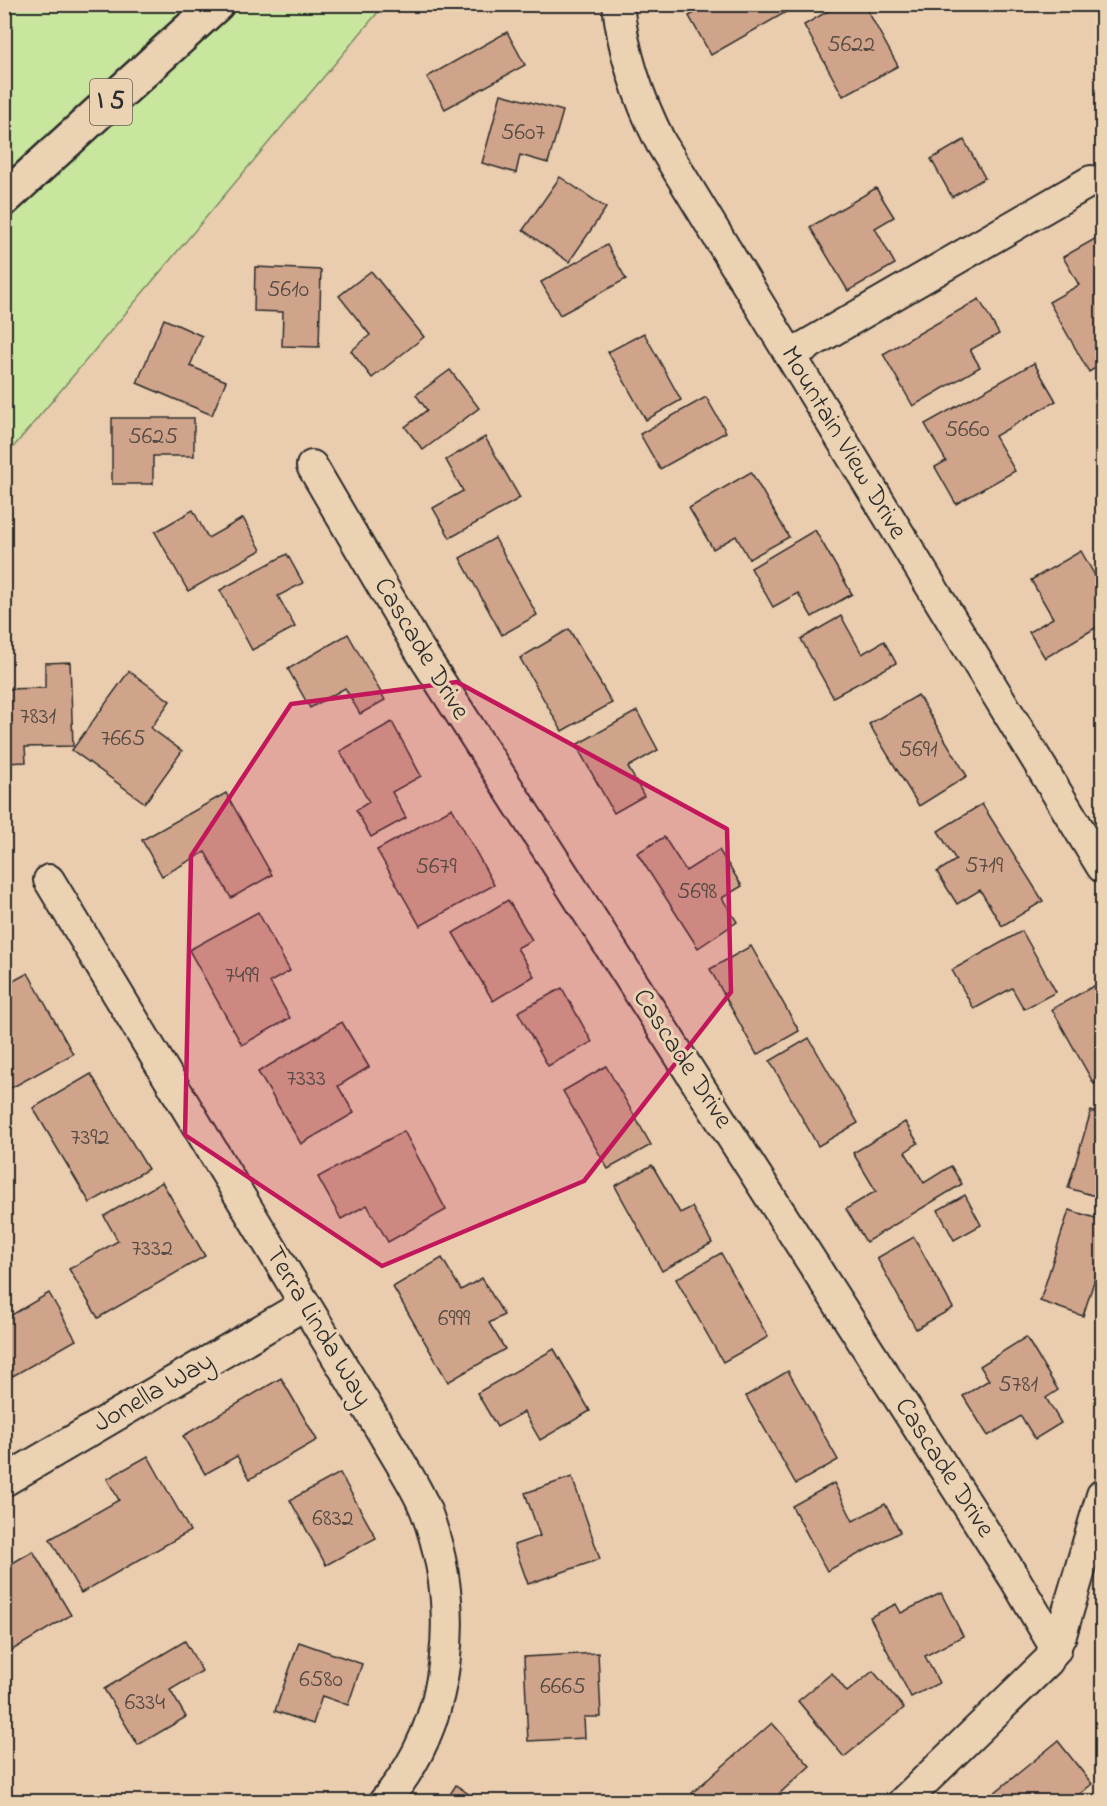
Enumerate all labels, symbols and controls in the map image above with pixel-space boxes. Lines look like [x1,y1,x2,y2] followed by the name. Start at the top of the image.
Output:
[827,28,875,63] house number: 5622
[90,79,132,125] road number: I 5
[501,116,545,151] house number: 5607
[267,273,309,308] house number: 5610
[770,339,917,548] street label: Mountain View Drive
[944,413,990,448] house number: 5660
[128,420,178,455] house number: 5625
[363,570,479,728] street label: Cascade Drive
[20,700,57,735] house number: 7831
[101,722,146,757] house number: 7665
[898,733,938,768] house number: 5691
[965,849,1004,884] house number: 5719
[415,850,457,885] house number: 5679
[677,875,717,910] house number: 5698
[225,959,260,994] house number: 7499
[622,981,742,1138] street label: Cascade Drive
[286,1062,326,1097] house number: 7333
[71,1121,110,1156] house number: 7392
[131,1232,173,1267] house number: 7332
[255,1239,381,1415] street label: Terra Linda Way
[438,1302,471,1337] house number: 6999
[86,1343,222,1443] street label: Jonella Way
[998,1368,1038,1403] house number: 5781
[884,1390,1004,1547] street label: Cascade Drive
[312,1502,354,1537] house number: 6832
[299,1663,343,1698] house number: 6580
[540,1670,586,1705] house number: 6665
[125,1686,165,1721] house number: 6334

